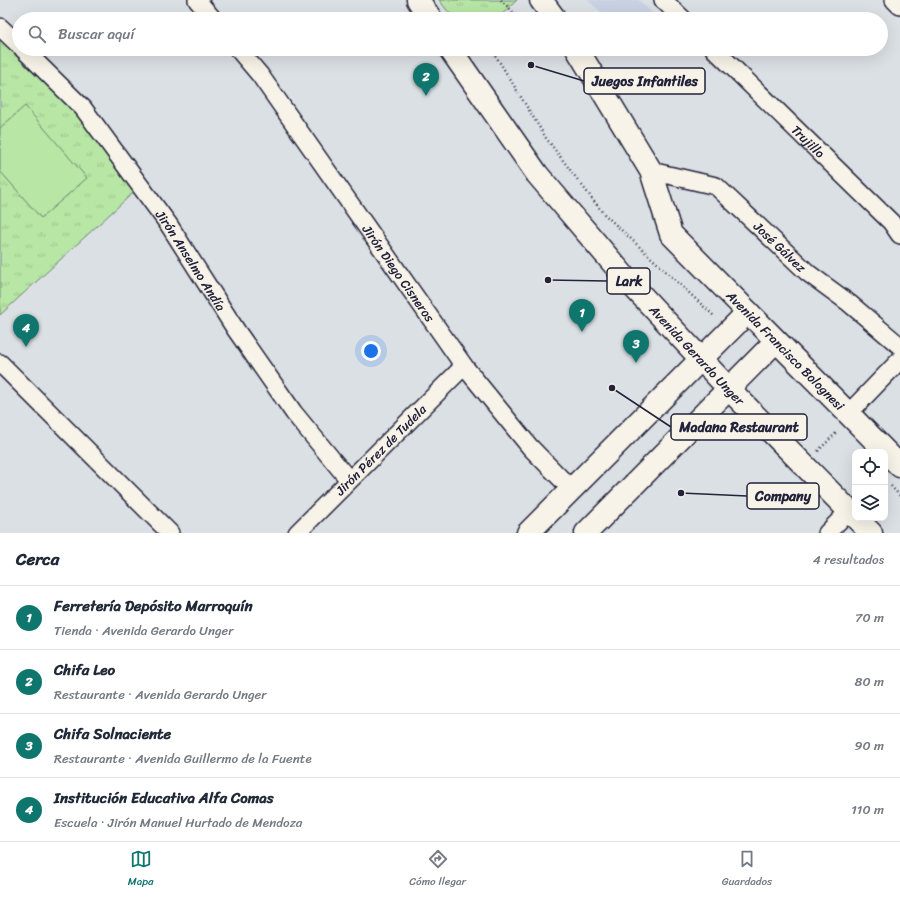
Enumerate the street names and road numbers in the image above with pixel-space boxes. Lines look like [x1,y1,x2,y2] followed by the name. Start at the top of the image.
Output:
[786,119,831,164] street label: Trujillo
[149,204,233,316] street label: Jirón Anselmo Andía
[748,215,813,278] street label: José Gálvez
[356,219,442,328] street label: Jirón Diego Cisneros
[720,284,851,416] street label: Avenida Francisco Bolognesi
[643,298,751,411] street label: Avenida Gerardo Unger
[329,398,432,501] street label: Jirón Pérez de Tudela

